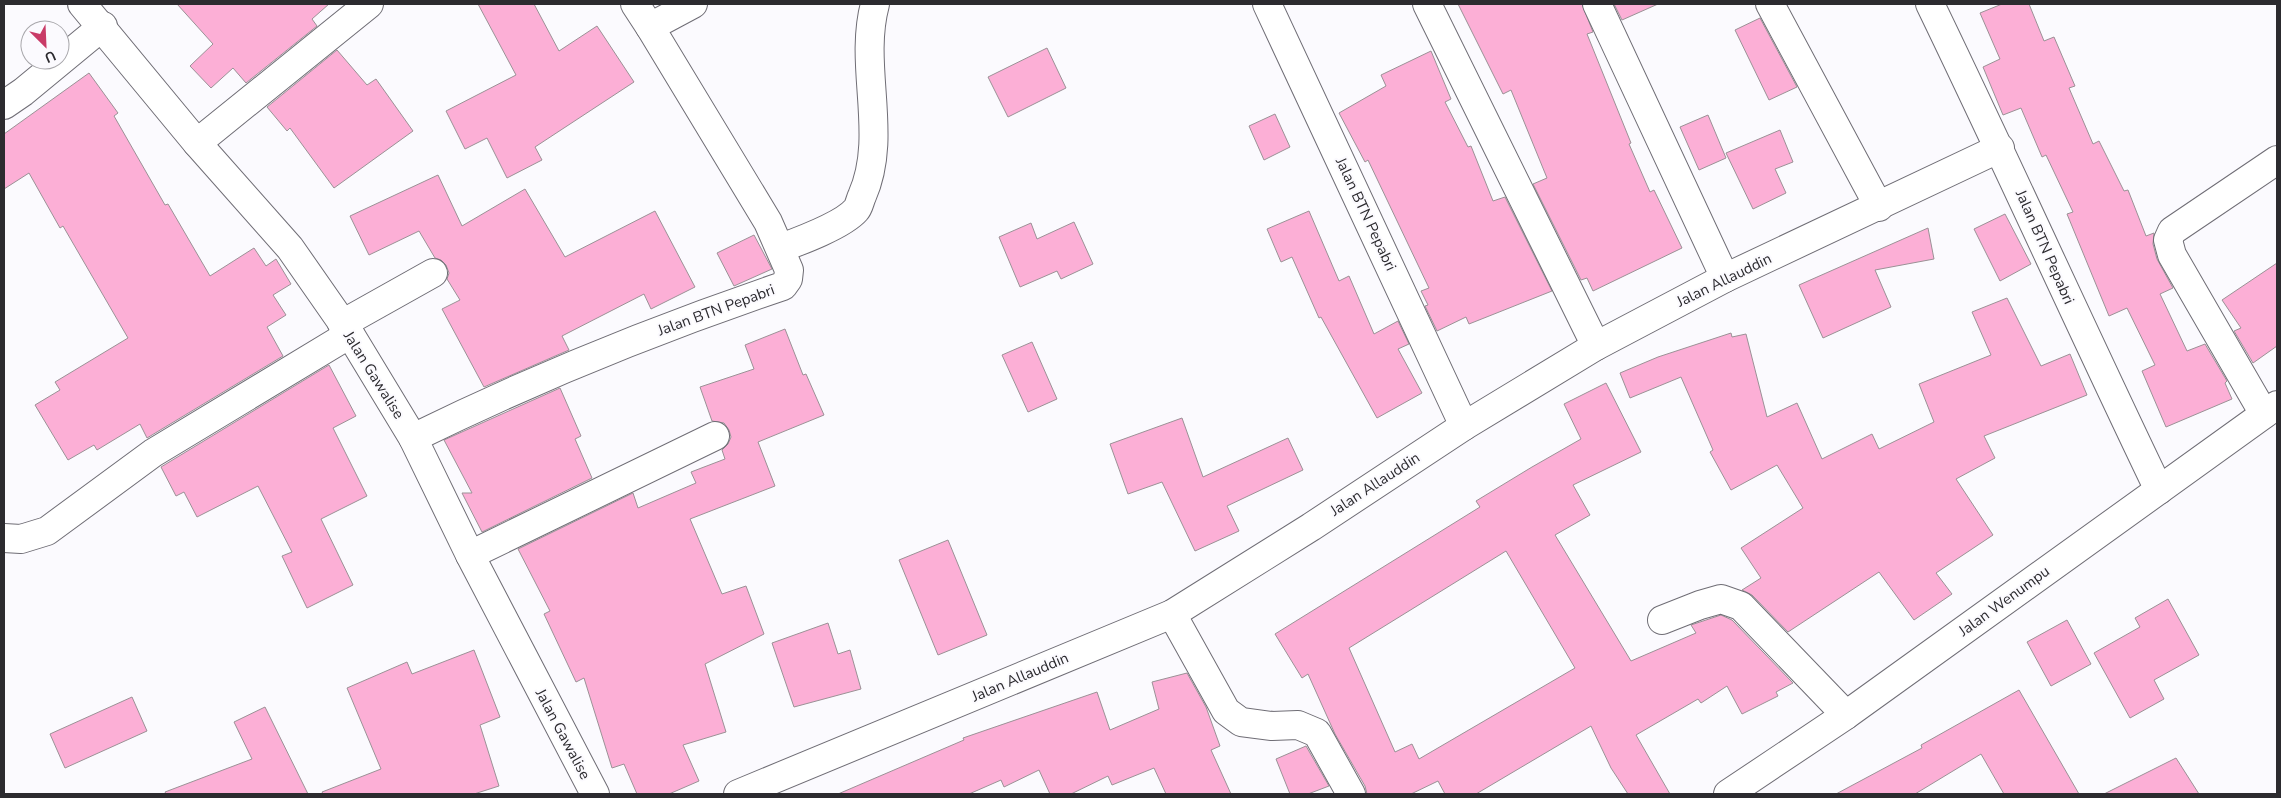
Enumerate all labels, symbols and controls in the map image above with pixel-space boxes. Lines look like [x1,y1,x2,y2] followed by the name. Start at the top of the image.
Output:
[20,20,70,70] north arrow
[41,46,59,67] text: U
[1331,153,1401,274] street label: Jalan BTN Pepabri
[2010,186,2079,307] street label: Jalan BTN Pepabri
[1672,248,1775,312] street label: Jalan Allauddin
[654,280,777,341] street label: Jalan BTN Pepabri
[339,327,409,423] street label: Jalan Gawalise
[1325,447,1424,521] street label: Jalan Allauddin
[1954,561,2054,641] street label: Jalan Wenumpu
[968,648,1071,707] street label: Jalan Allauddin
[530,684,595,783] street label: Jalan Gawalise

